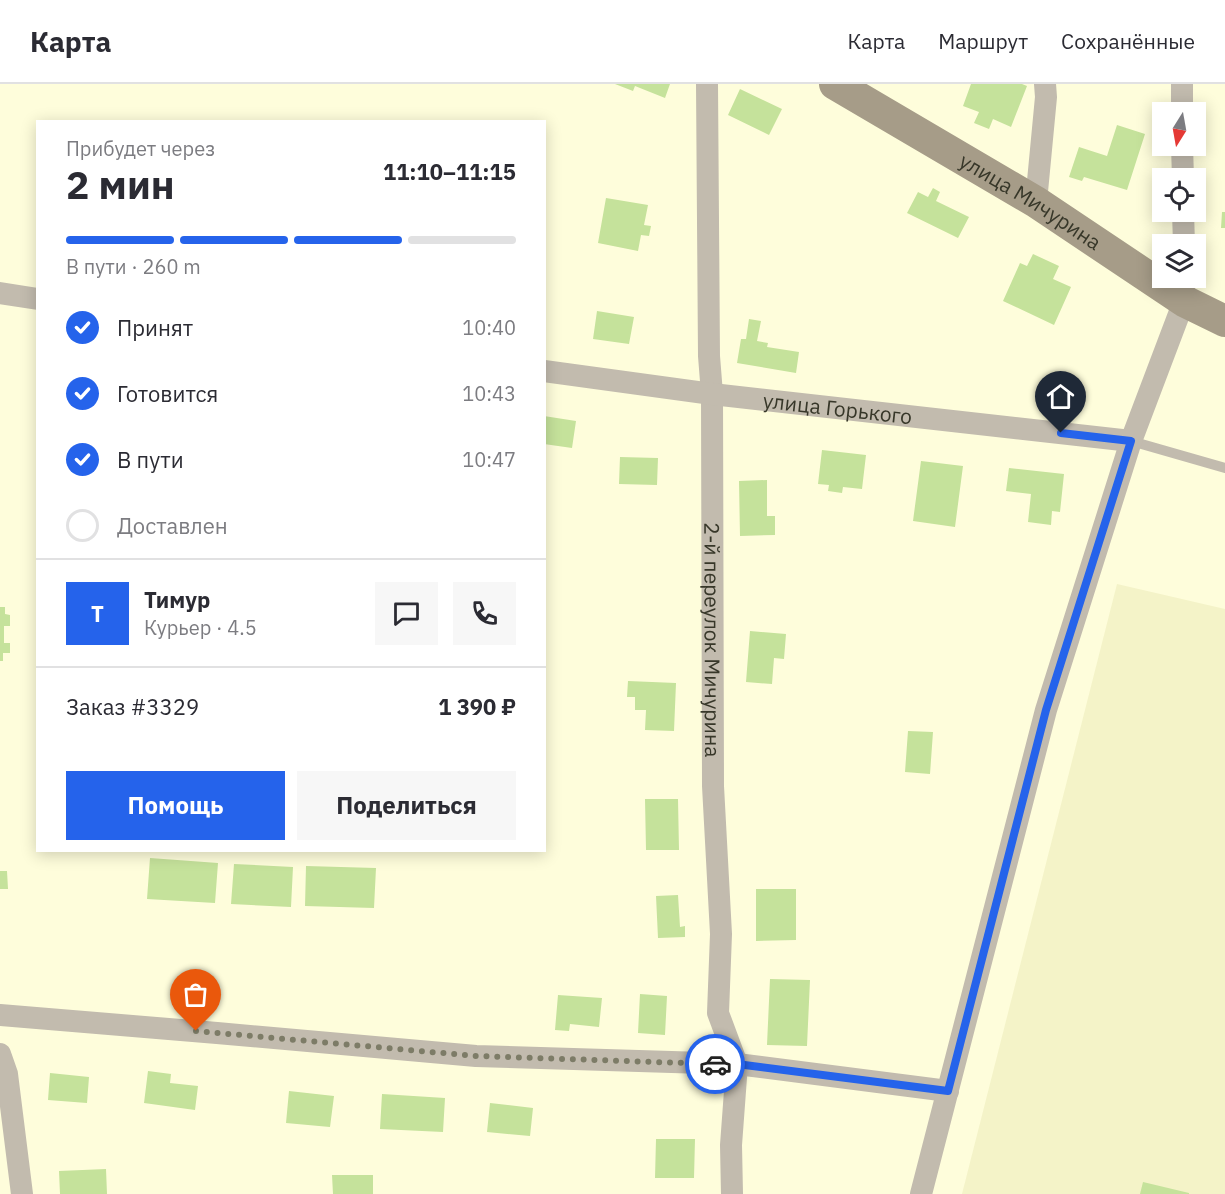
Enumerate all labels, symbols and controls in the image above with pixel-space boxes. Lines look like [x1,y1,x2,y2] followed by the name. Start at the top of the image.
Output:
[30,23,111,60] text: Карта
[847,27,905,55] text: Карта
[938,27,1028,55] text: Маршрут
[1061,27,1195,55] text: Сохранённые
[1152,102,1206,156] north arrow
[1152,102,1206,288] map controls
[66,135,215,162] text: Прибудет через
[954,146,1107,256] street label: улица Мичурина
[383,157,516,186] text: 11:10–11:15
[66,159,175,210] text: 2 мин
[1152,168,1206,222] button: locate
[1152,234,1206,288] button: layers
[66,253,201,280] text: В пути · 260 m
[66,311,99,344] icon: check
[117,313,193,342] text: Принят
[462,314,516,341] text: 10:40
[1035,371,1086,433] pin
[66,377,99,410] icon: check
[117,379,218,408] text: Готовится
[462,380,516,407] text: 10:43
[1044,380,1077,413] icon: home
[762,386,914,430] street label: улица Горького
[66,443,99,476] icon: check
[117,445,184,474] text: В пути
[462,446,516,473] text: 10:47
[117,511,228,540] text: Доставлен
[698,522,727,758] street label: 2-й переулок Мичурина
[375,582,438,645] button: chat
[453,582,516,645] button: phone
[144,585,210,614] text: Тимур
[91,599,104,628] text: Т
[144,614,257,641] text: Курьер · 4.5
[66,692,199,721] text: Заказ #3329
[438,692,516,721] text: 1 390 ₽
[66,771,285,840] button: Помощь
[297,771,516,840] button: Поделиться
[170,969,221,1031] pin
[179,978,212,1011] icon: bag
[685,1034,745,1094] courier
[699,1048,732,1081] icon: car

